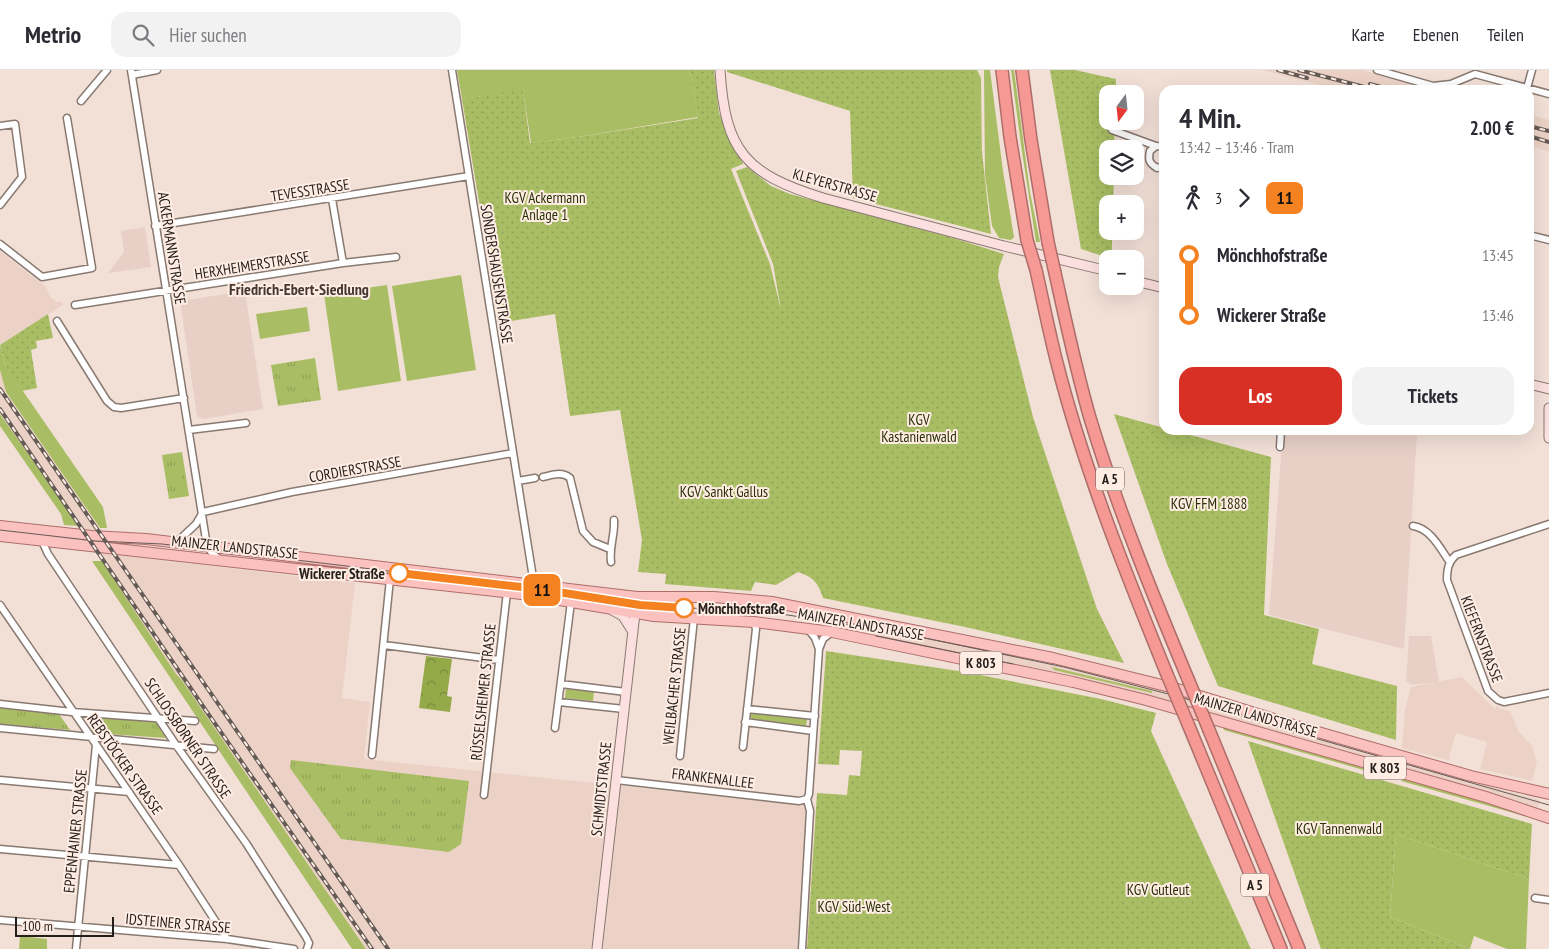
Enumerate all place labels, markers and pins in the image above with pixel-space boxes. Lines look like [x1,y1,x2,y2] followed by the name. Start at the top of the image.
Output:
[389,563,409,583] marker: Wickerer Straße
[298,564,385,583] place label: Wickerer Straße
[674,598,694,618] marker: Mönchhofstraße
[698,599,785,618] place label: Mönchhofstraße

